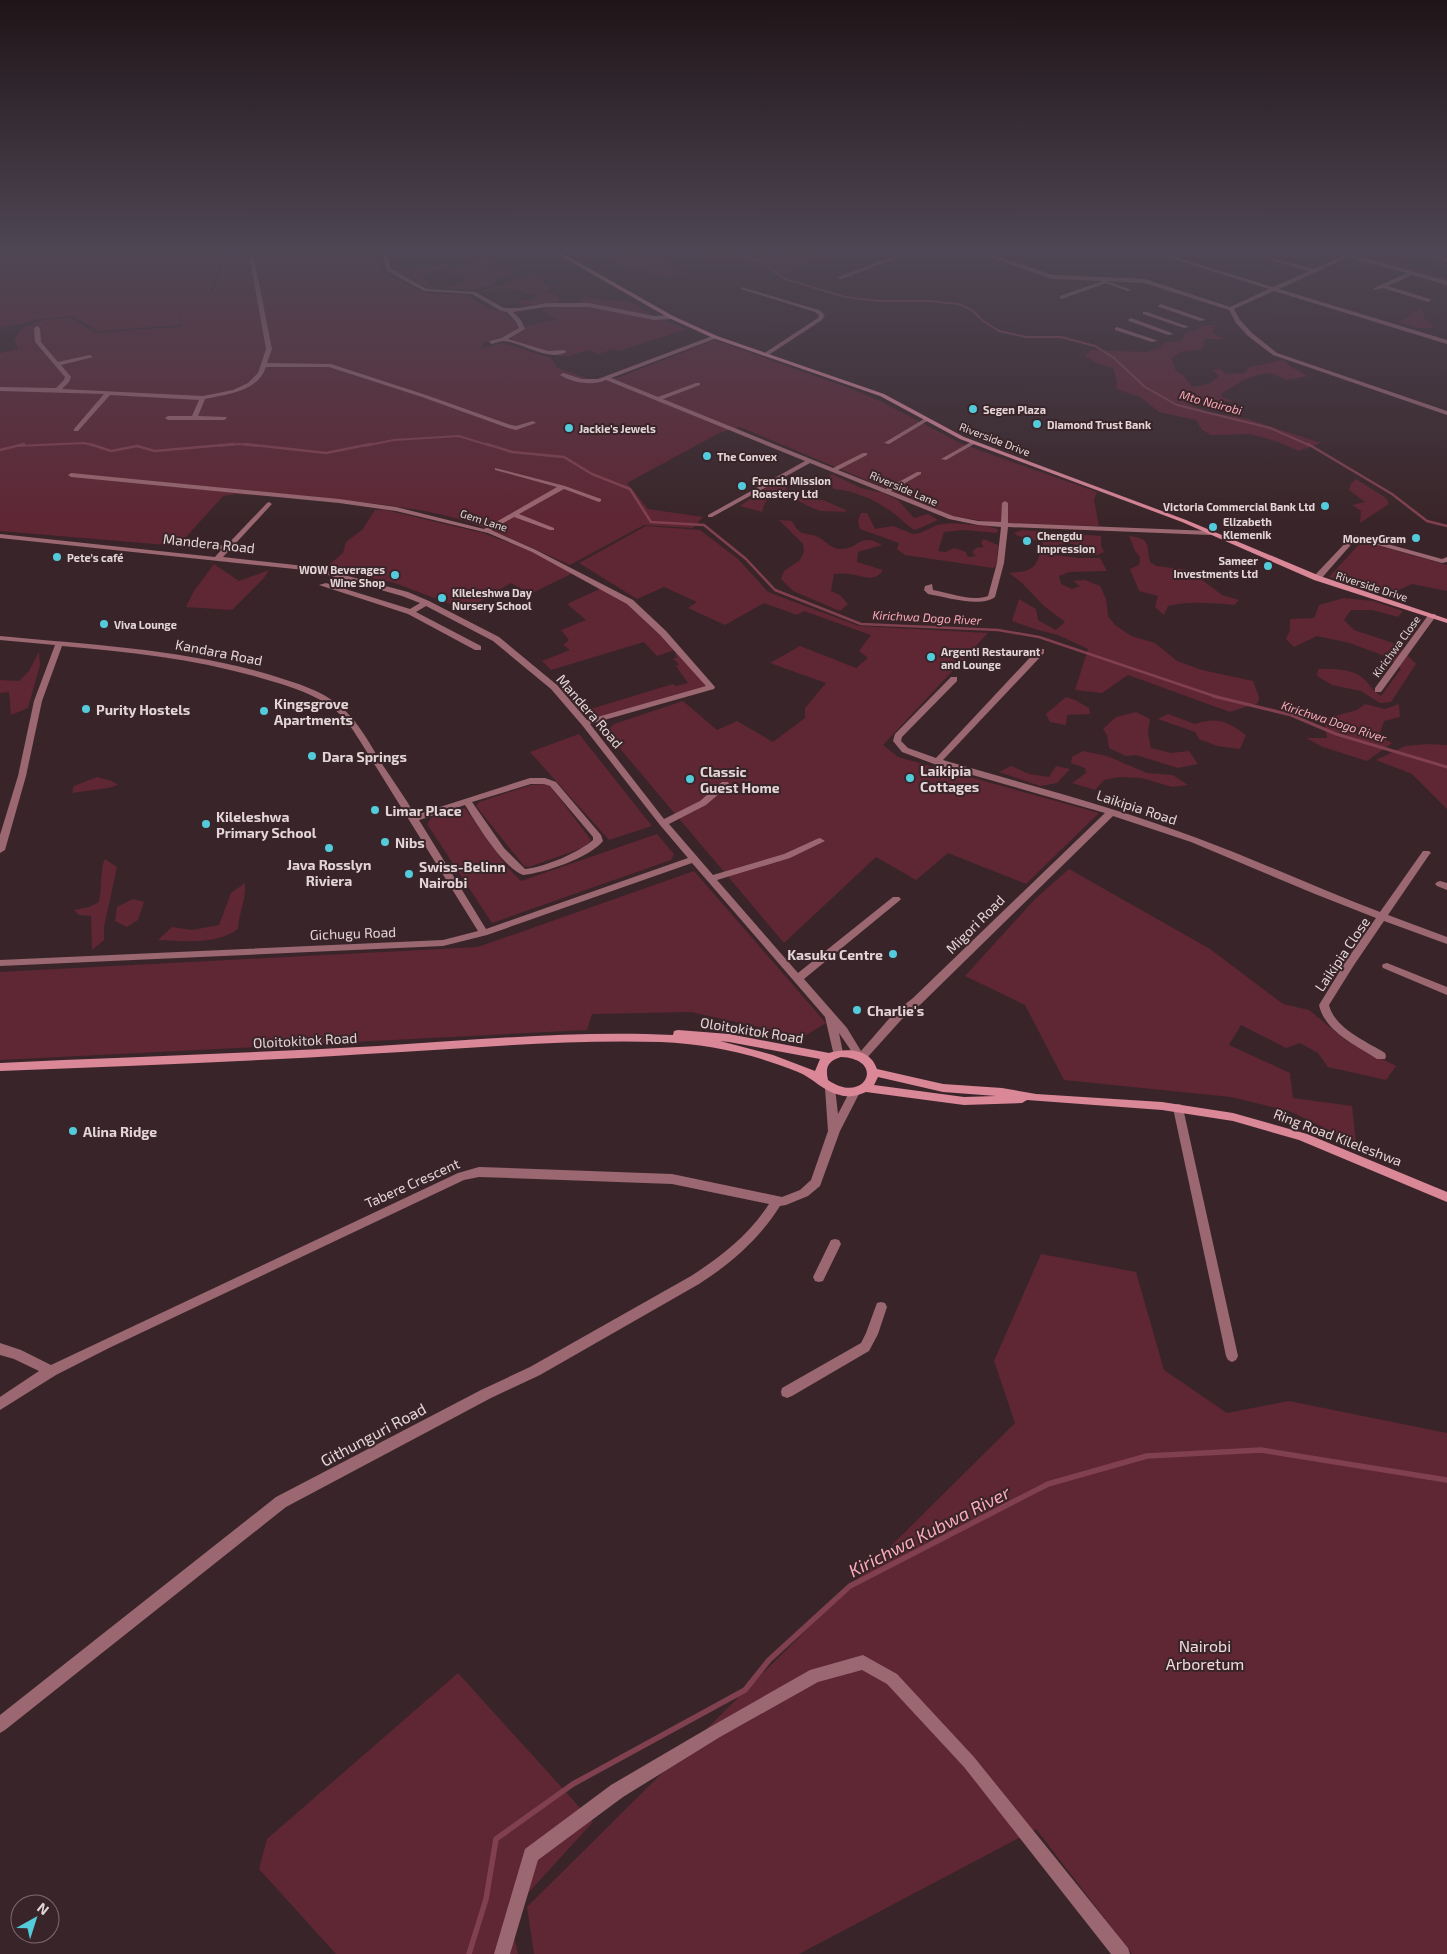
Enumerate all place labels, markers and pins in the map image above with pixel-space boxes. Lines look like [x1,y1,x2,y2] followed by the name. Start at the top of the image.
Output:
[967,403,979,415] marker: Segen Plaza
[983,403,1046,416] place label: Segen Plaza
[1031,418,1043,430] marker: Diamond Trust Bank
[1047,418,1152,431] place label: Diamond Trust Bank
[563,422,575,434] marker: Jackie's Jewels
[579,422,656,435] place label: Jackie's Jewels
[701,450,713,462] marker: The Convex
[717,450,778,463] place label: The Convex
[752,474,831,501] place label: French Mission Roastery Ltd
[736,480,748,492] marker: French Mission Roastery Ltd
[1163,500,1315,513] place label: Victoria Commercial Bank Ltd
[1319,500,1331,512] marker: Victoria Commercial Bank Ltd
[1223,515,1272,541] place label: Elizabeth Klemenik
[1207,521,1219,533] marker: Elizabeth Klemenik
[1037,529,1095,555] place label: Chengdu Impression
[1343,532,1406,546] place label: MoneyGram
[1410,532,1422,544] marker: MoneyGram
[1021,535,1033,547] marker: Chengdu Impression
[51,551,63,563] marker: Pete’s café
[67,551,124,564] place label: Pete’s café
[1174,554,1258,580] place label: Sameer Investments Ltd
[1262,560,1274,572] marker: Sameer Investments Ltd
[299,563,385,589] place label: WOW Beverages Wine Shop
[389,569,401,581] marker: WOW Beverages Wine Shop
[452,586,533,613] place label: Kileleshwa Day Nursery School
[436,592,448,604] marker: Kileleshwa Day Nursery School
[98,618,110,630] marker: Viva Lounge
[114,618,177,631] place label: Viva Lounge
[941,645,1041,671] place label: Argenti Restaurant and Lounge
[925,651,937,663] marker: Argenti Restaurant and Lounge
[274,695,353,728] place label: Kingsgrove Apartments
[96,701,190,718] place label: Purity Hostels
[80,703,92,715] marker: Purity Hostels
[258,705,270,717] marker: Kingsgrove Apartments
[322,748,407,765] place label: Dara Springs
[306,750,318,762] marker: Dara Springs
[920,762,979,795] place label: Laikipia Cottages
[700,763,780,796] place label: Classic Guest Home
[904,772,916,784] marker: Laikipia Cottages
[684,773,696,785] marker: Classic Guest Home
[385,802,462,819] place label: Limar Place
[369,804,381,816] marker: Limar Place
[216,808,317,841] place label: Kileleshwa Primary School
[200,818,212,830] marker: Kileleshwa Primary School
[395,834,425,851] place label: Nibs
[379,836,391,848] marker: Nibs
[323,842,335,854] marker: Java Rosslyn Riviera
[287,856,371,889] place label: Java Rosslyn Riviera
[419,858,506,891] place label: Swiss-Belinn Nairobi
[403,868,415,880] marker: Swiss-Belinn Nairobi
[787,946,883,963] place label: Kasuku Centre
[887,948,899,960] marker: Kasuku Centre
[867,1002,924,1019] place label: Charlie's
[851,1004,863,1016] marker: Charlie's
[83,1123,157,1140] place label: Alina Ridge
[67,1125,79,1137] marker: Alina Ridge

